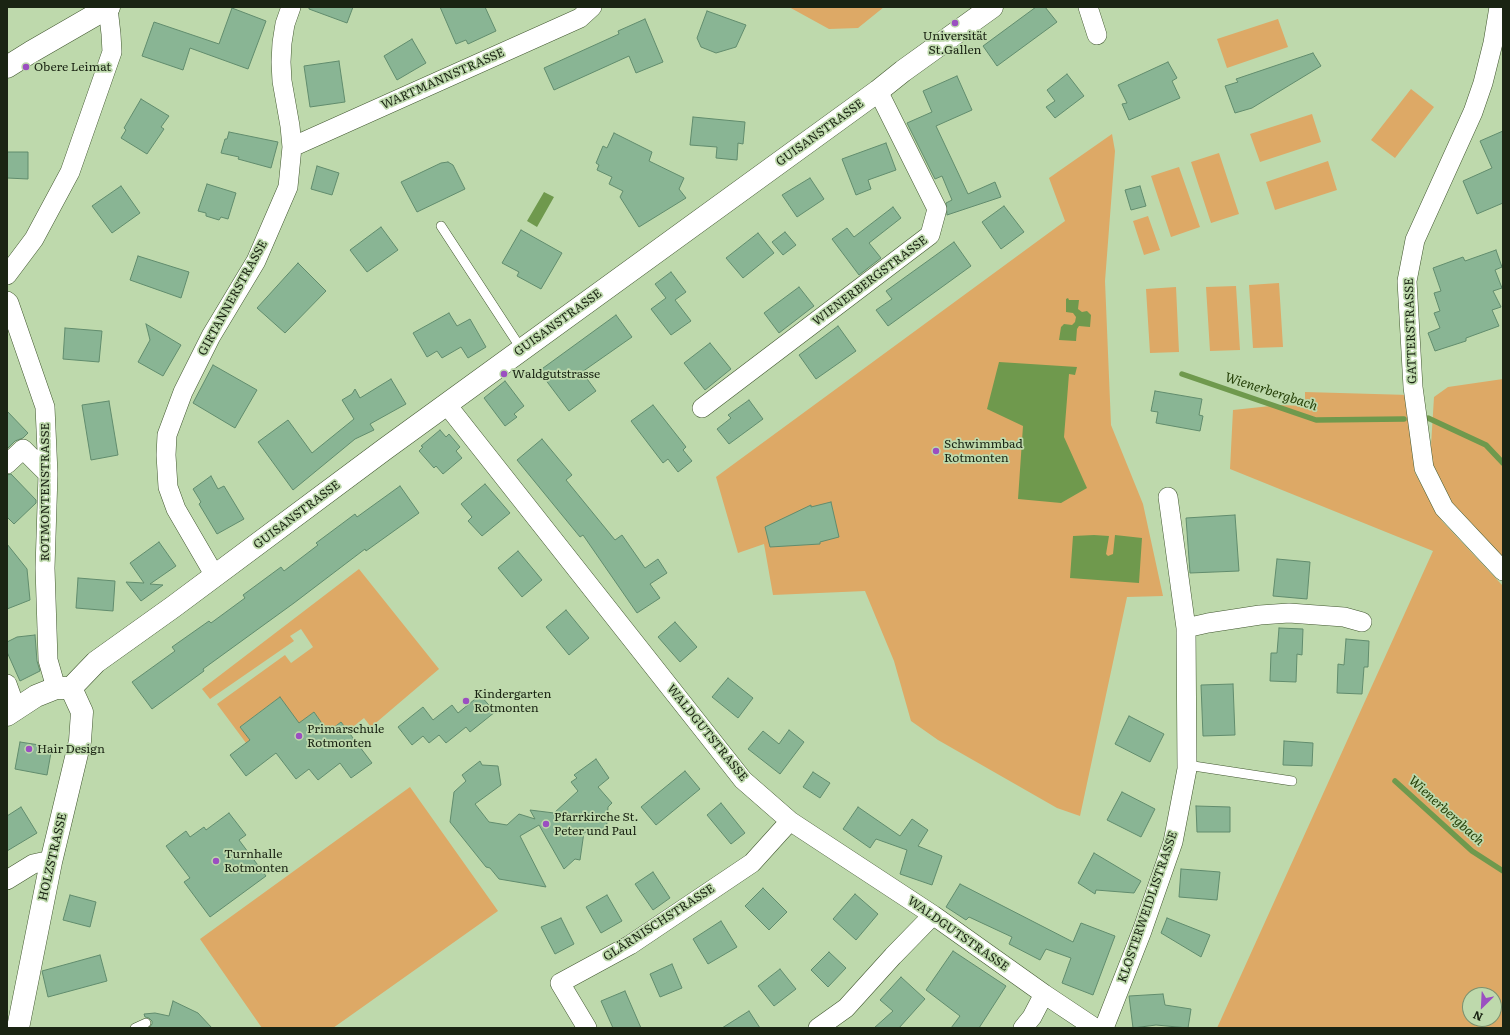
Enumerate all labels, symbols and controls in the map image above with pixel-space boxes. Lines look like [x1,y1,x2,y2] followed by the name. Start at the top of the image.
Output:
[950,18,960,28] marker: Universität St.Gallen
[923,29,987,57] place label: Universität St.Gallen
[379,45,507,113] street label: WARTMANNSTRASSE
[34,60,111,74] place label: Obere Leimat
[21,62,31,72] marker: Obere Leimat
[773,96,867,170] street label: GUISANSTRASSE
[810,233,930,329] street label: WIENERBERGSTRASSE
[195,238,271,358] street label: GIRTANNERSTRASSE
[1402,278,1420,384] street label: GATTERSTRASSE
[511,286,605,360] street label: GUISANSTRASSE
[512,367,600,381] place label: Waldgutstrasse
[499,369,509,379] marker: Waldgutstrasse
[1223,370,1319,414] water label: Wienerbergbach
[38,423,52,561] street label: ROTMONTENSTRASSE
[944,437,1023,465] place label: Schwimmbad Rotmonten
[931,446,941,456] marker: Schwimmbad Rotmonten
[251,478,343,552] street label: GUISANSTRASSE
[664,682,750,784] street label: WALDGUTSTRASSE
[474,687,551,715] place label: Kindergarten Rotmonten
[461,696,471,706] marker: Kindergarten Rotmonten
[307,722,384,750] place label: Primarschule Rotmonten
[294,731,304,741] marker: Primarschule Rotmonten
[37,742,105,756] place label: Hair Design
[24,744,34,754] marker: Hair Design
[1405,773,1487,849] water label: Wienerbergbach
[554,810,638,838] place label: Pfarrkirche St. Peter und Paul
[36,812,70,902] street label: HOLZSTRASSE
[541,819,551,829] marker: Pfarrkirche St. Peter und Paul
[1115,829,1181,985] street label: KLOSTERWEIDLISTRASSE
[224,847,289,875] place label: Turnhalle Rotmonten
[211,856,221,866] marker: Turnhalle Rotmonten
[601,882,717,964] street label: GLÄRNISCHSTRASSE
[905,894,1011,974] street label: WALDGUTSTRASSE
[1462,987,1502,1027] north arrow
[1470,1008,1485,1026] text: N

